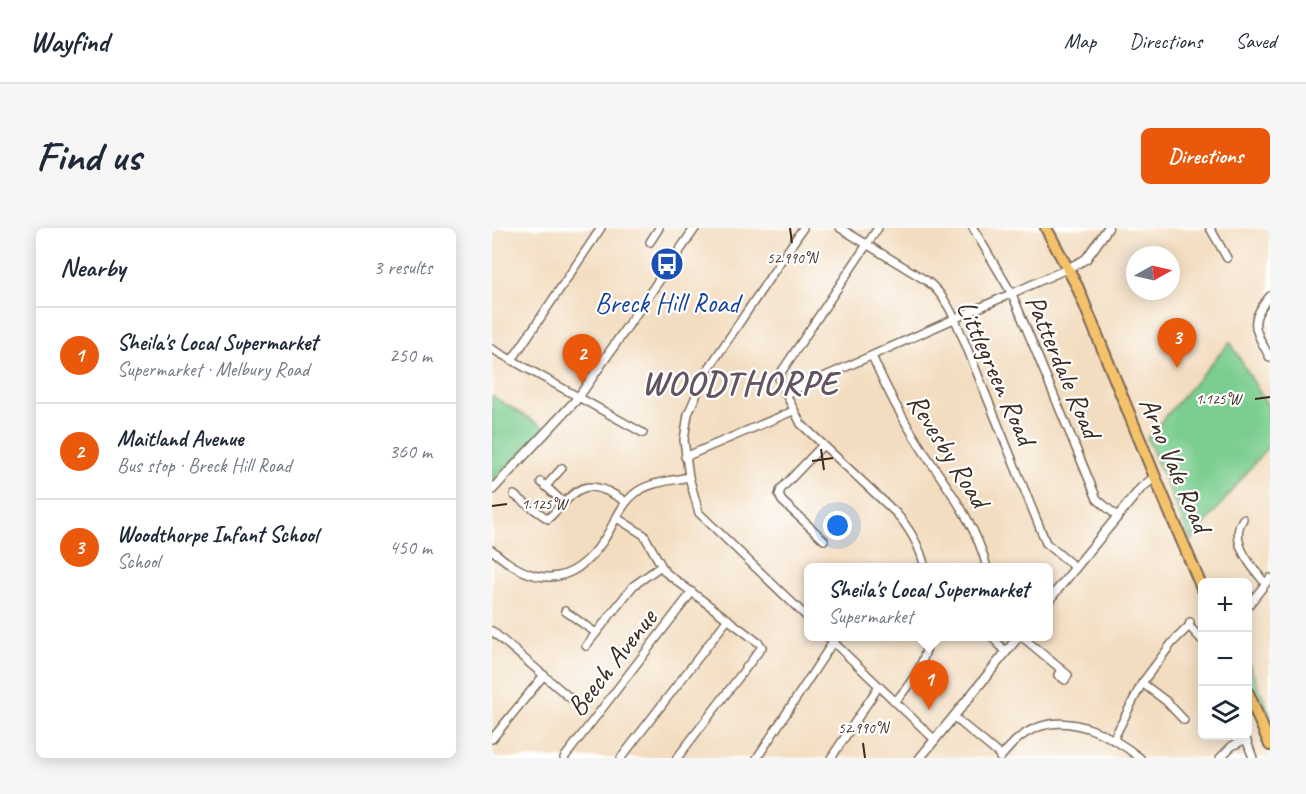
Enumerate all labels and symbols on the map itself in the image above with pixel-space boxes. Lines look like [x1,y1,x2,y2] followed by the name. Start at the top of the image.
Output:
[649,246,685,282] bus stop icon: Breck Hill Road
[1126,246,1180,300] north arrow
[767,249,820,268] text: 52.990°N
[595,285,743,320] place label: Breck Hill Road
[1018,289,1111,447] street label: Patterdale Road
[949,294,1046,454] street label: Littlegreen Road
[1158,318,1196,368] pin: 3
[562,334,602,384] pin: 2
[642,361,842,404] district label: WOODTHORPE
[900,387,999,517] street label: Revesby Road
[1195,390,1244,409] text: 1.125°W
[1131,391,1221,541] street label: Arno Vale Road
[521,495,570,514] text: 1.125°W
[823,511,852,540] your location
[559,600,665,723] street label: Beech Avenue
[910,660,948,710] pin: 1
[838,719,891,738] text: 52.990°N

